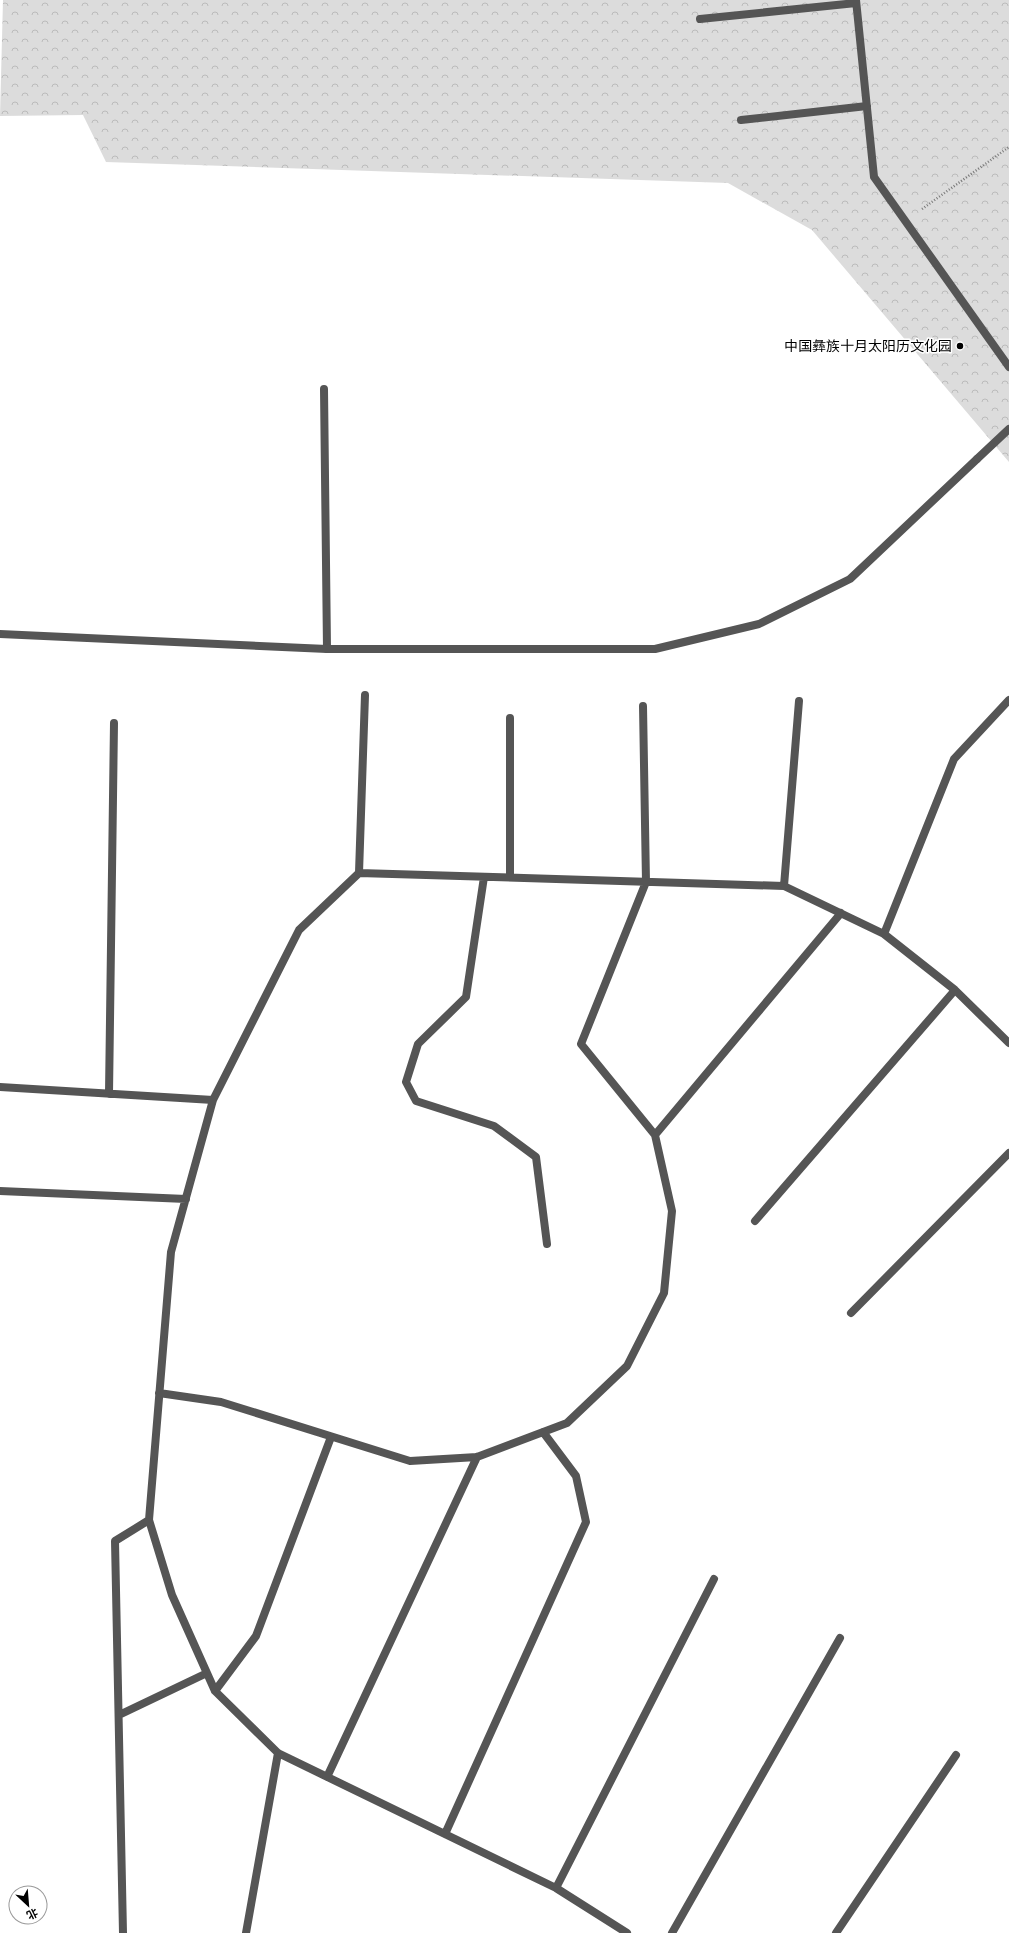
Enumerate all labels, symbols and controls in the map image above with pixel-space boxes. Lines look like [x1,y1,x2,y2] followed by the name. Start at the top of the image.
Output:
[784,338,952,354] place label: 中国彝族十月太阳历文化园
[955,341,965,351] marker: 中国彝族十月太阳历文化园
[8,1885,48,1925] north arrow
[25,1906,40,1922] text: 北

